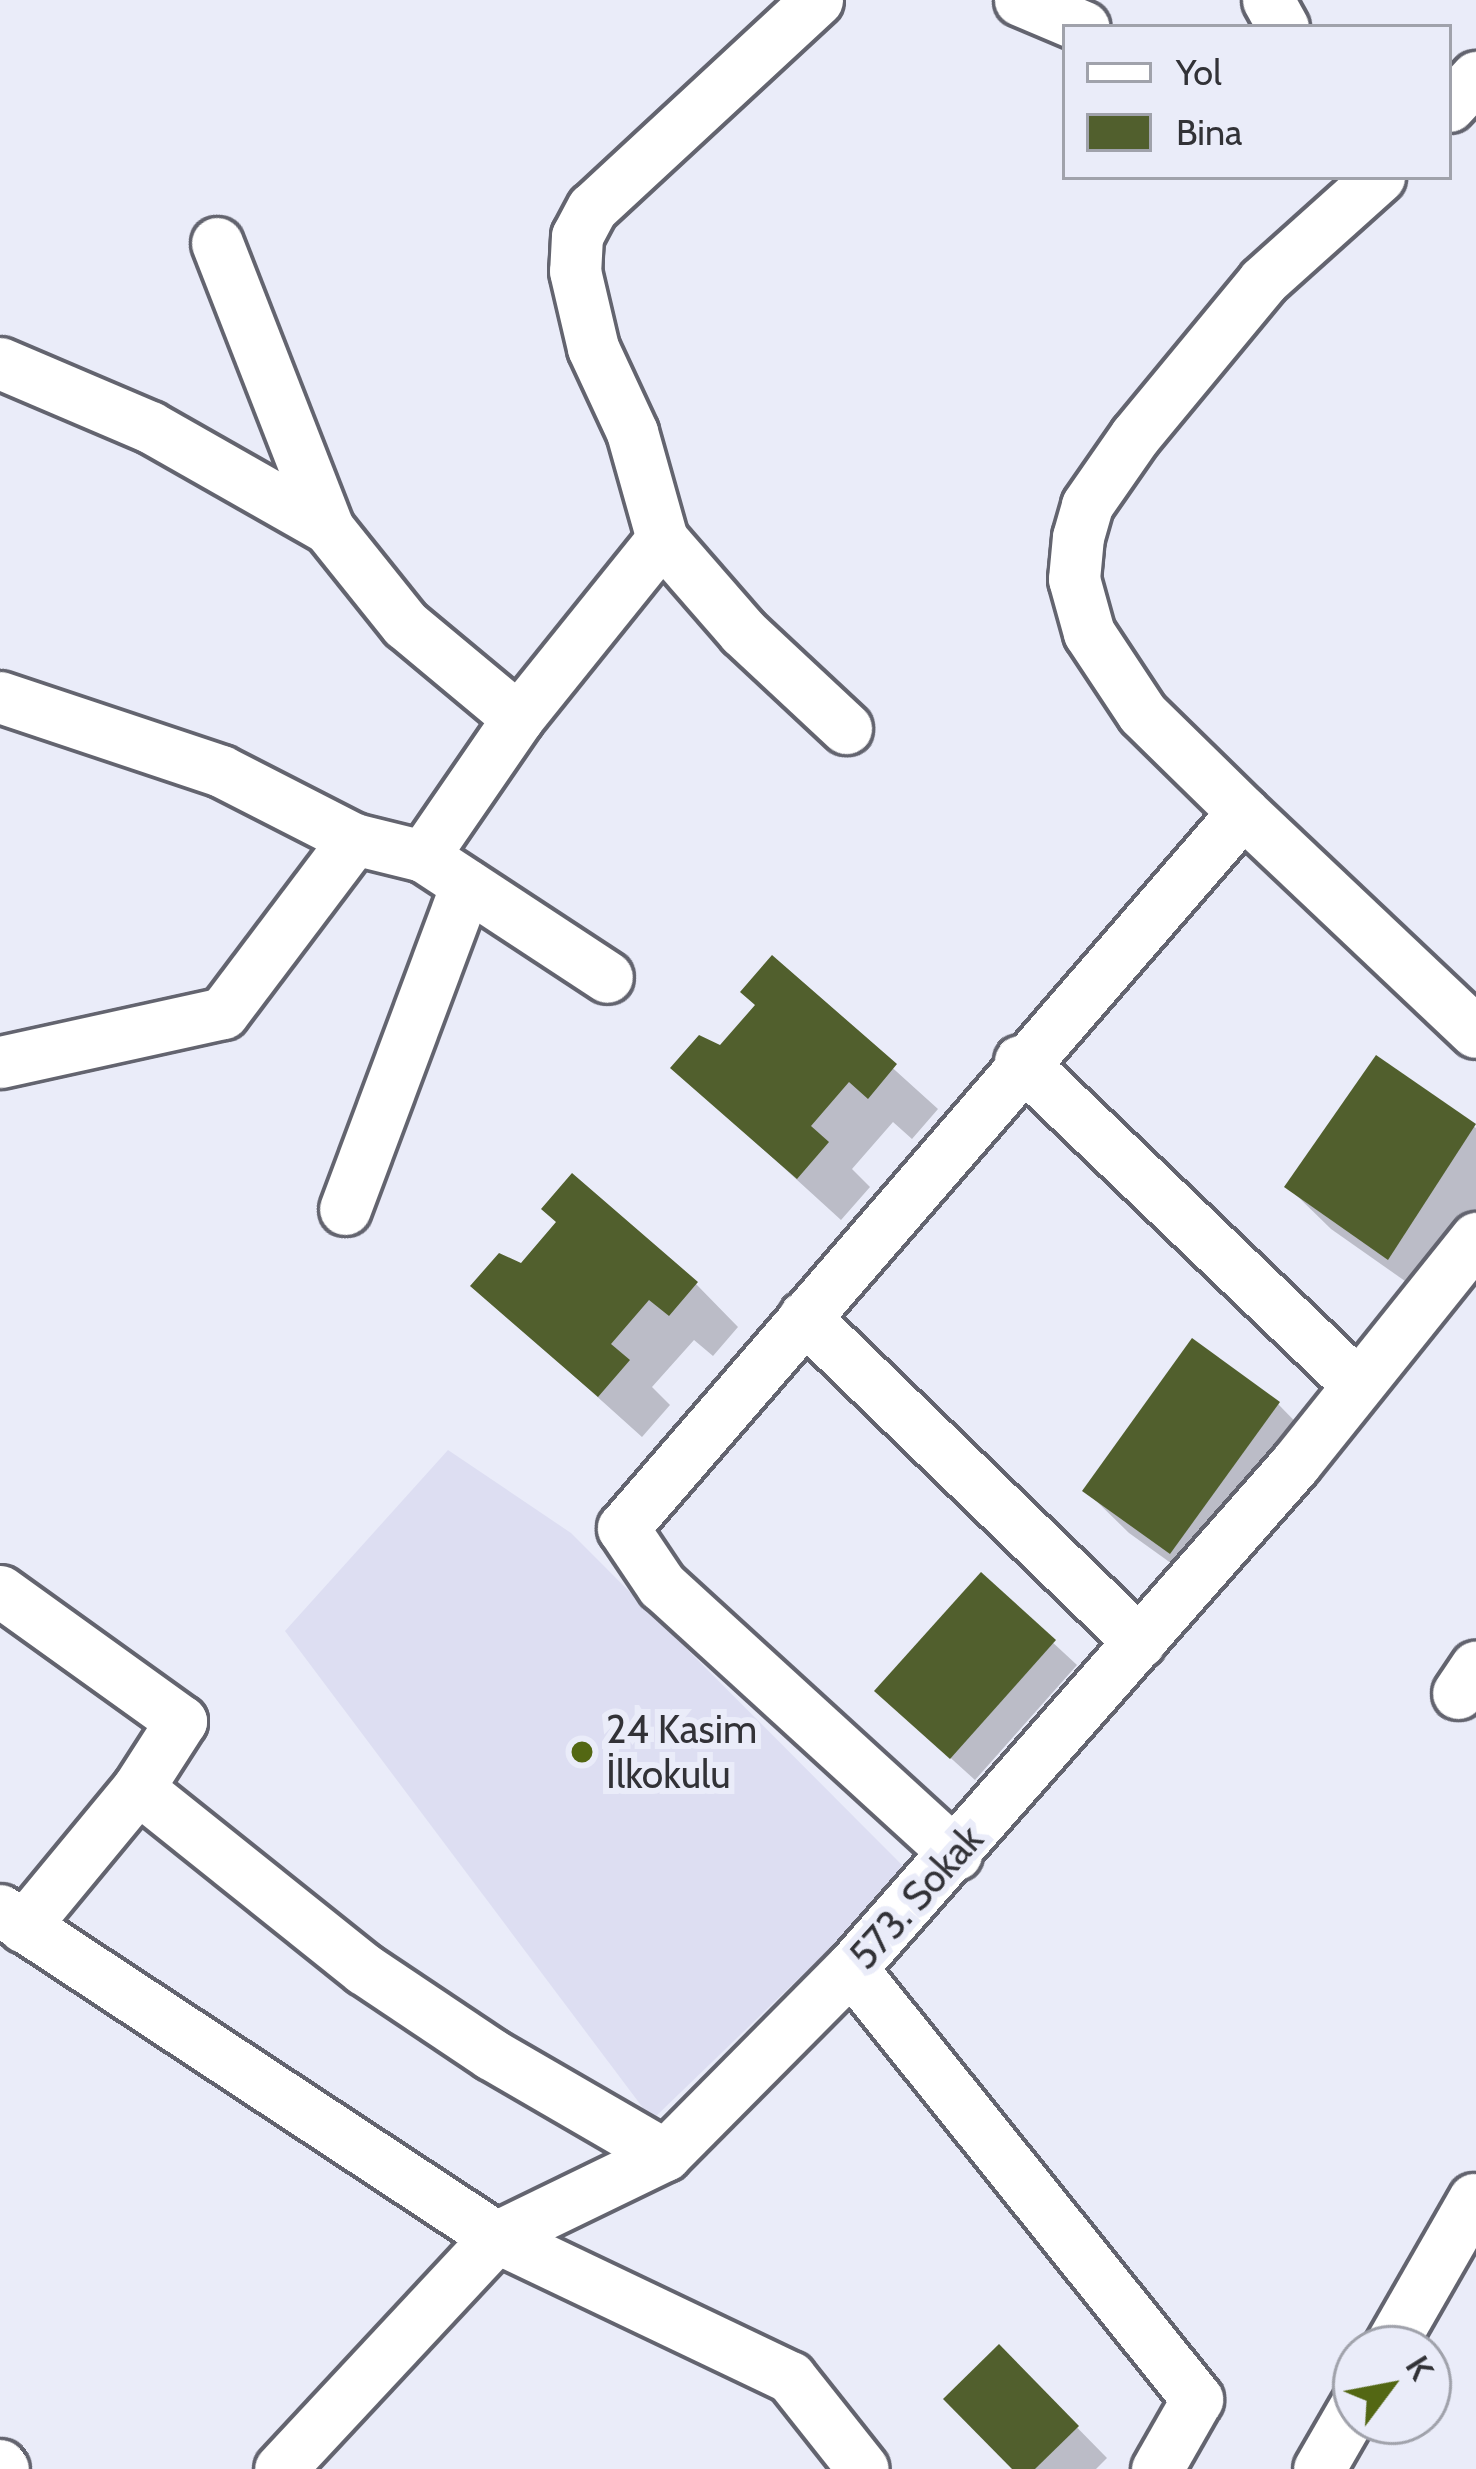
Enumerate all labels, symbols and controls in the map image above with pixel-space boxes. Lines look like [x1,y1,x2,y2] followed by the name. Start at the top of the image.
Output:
[1062,24,1452,180] legend
[1176,50,1222,94] text: Yol
[1176,110,1242,154] text: Bina
[606,1707,757,1798] place label: 24 Kasim İlkokulu
[569,1739,595,1765] marker: 24 Kasim İlkokulu
[840,1816,992,1978] street label: 573. Sokak
[1332,2325,1452,2445] north arrow
[1398,2348,1442,2387] text: K

